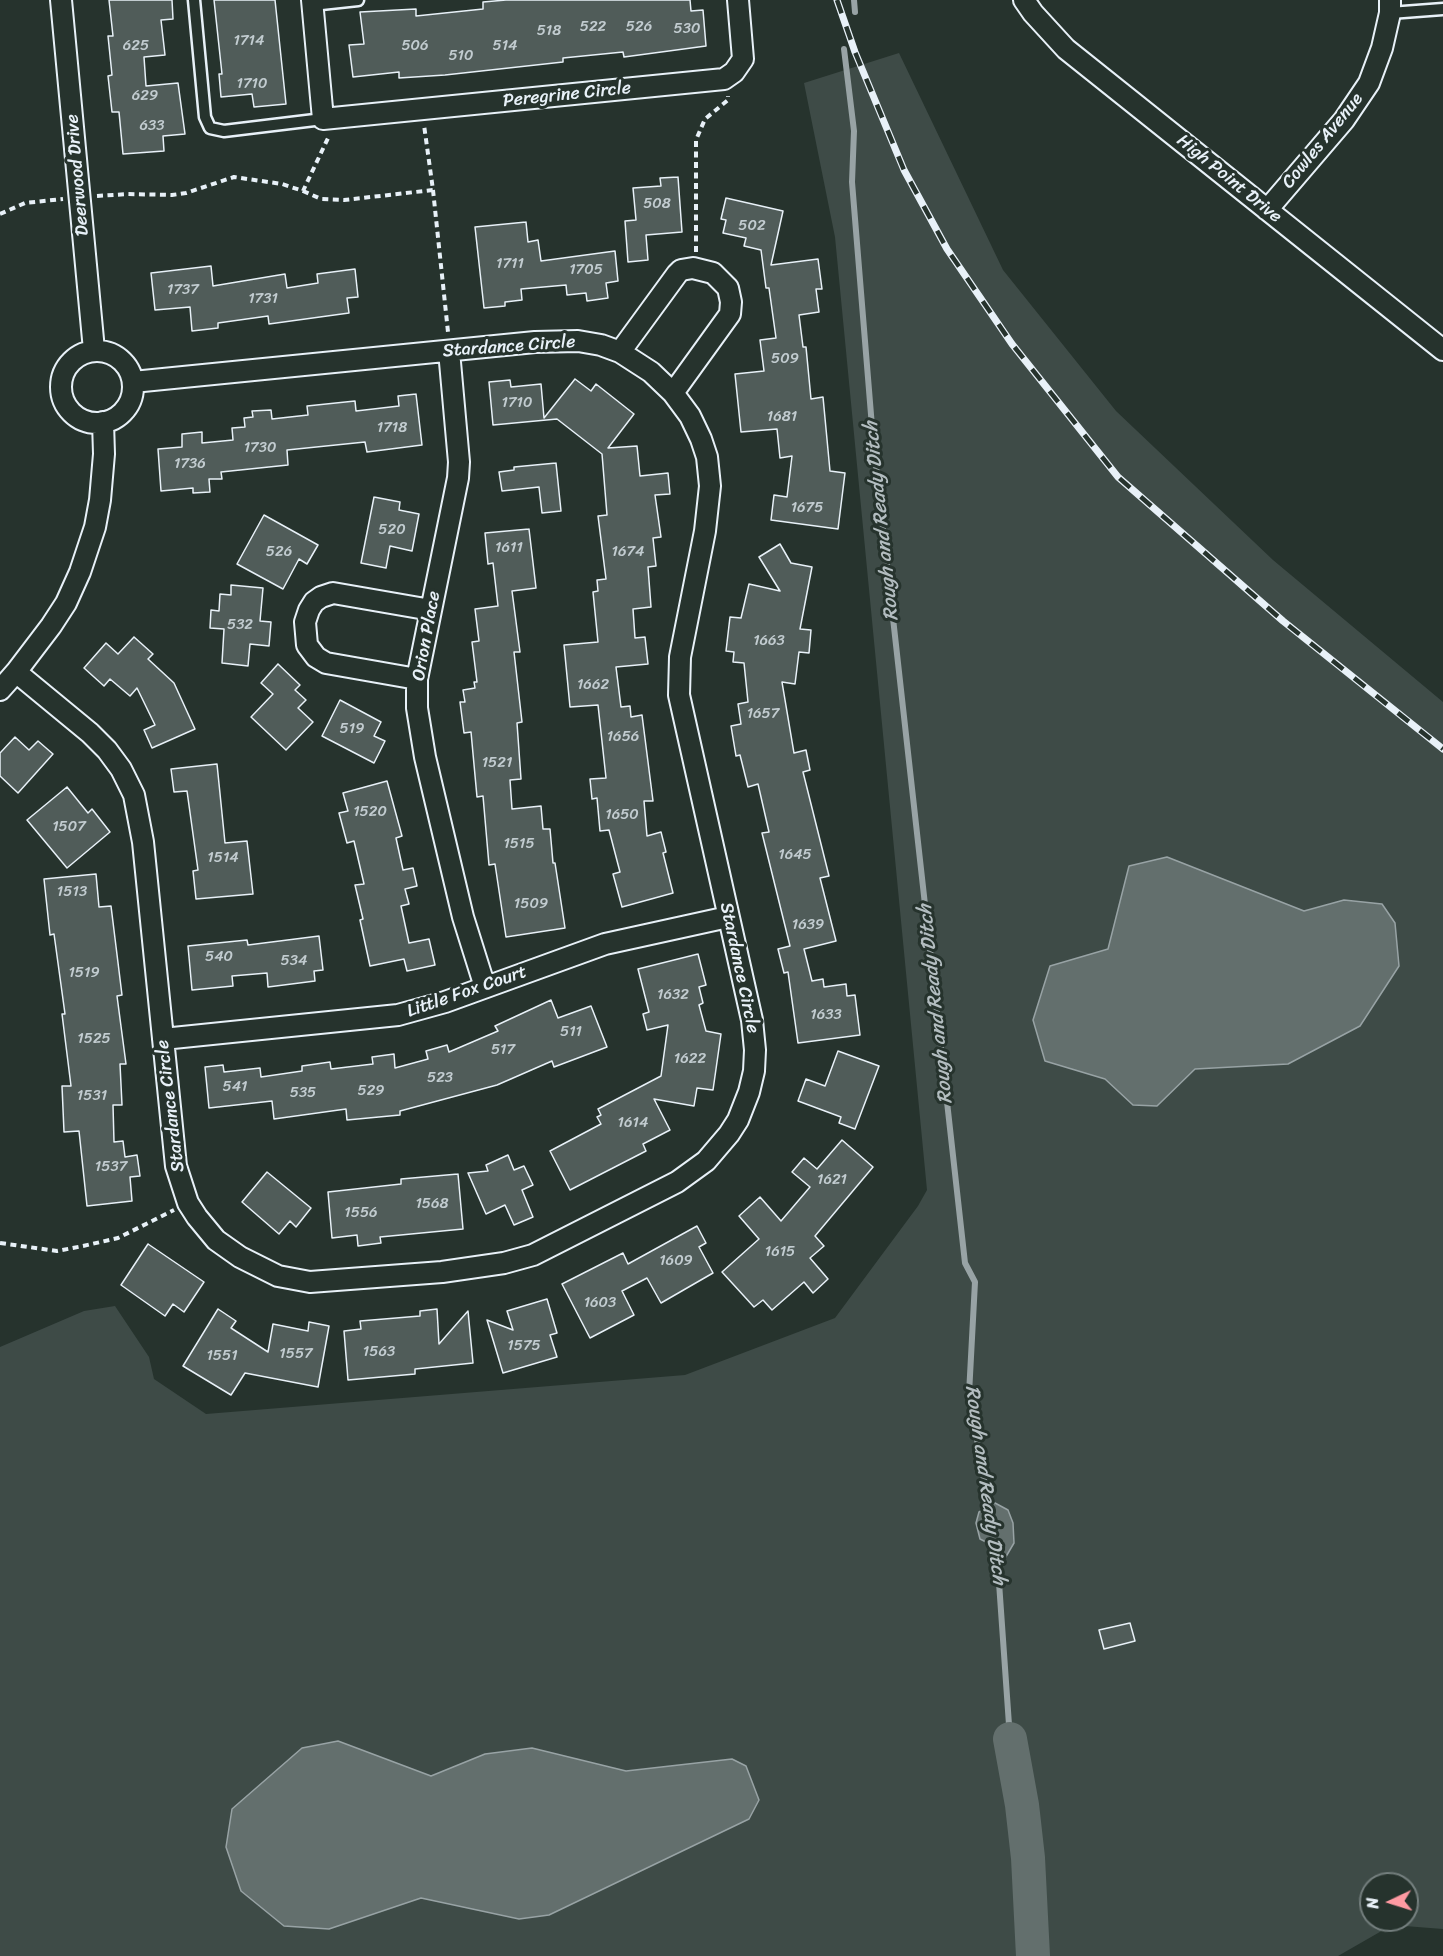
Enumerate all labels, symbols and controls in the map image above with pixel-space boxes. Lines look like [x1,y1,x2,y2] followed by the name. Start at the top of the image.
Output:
[580,18,606,36] house number: 522
[626,18,652,36] house number: 526
[674,20,700,38] house number: 530
[537,22,561,40] house number: 518
[234,32,264,50] house number: 1714
[123,37,149,55] house number: 625
[401,37,429,55] house number: 506
[493,37,517,55] house number: 514
[448,47,474,65] house number: 510
[237,75,267,93] house number: 1710
[502,78,632,112] street label: Peregrine Circle
[132,87,158,105] house number: 629
[1278,89,1368,193] street label: Cowles Avenue
[62,113,94,237] street label: Deerwood Drive
[140,117,164,135] house number: 633
[1172,130,1286,228] street label: High Point Drive
[643,195,671,213] house number: 508
[738,217,766,235] house number: 502
[496,255,524,273] house number: 1711
[569,261,603,279] house number: 1705
[167,281,199,299] house number: 1737
[248,290,278,308] house number: 1731
[442,332,576,362] street label: Stardance Circle
[771,350,799,368] house number: 509
[502,394,532,412] house number: 1710
[767,408,797,426] house number: 1681
[377,419,407,437] house number: 1718
[860,420,904,622] water label: Rough and Ready Ditch
[244,439,276,457] house number: 1730
[174,455,206,473] house number: 1736
[791,499,823,517] house number: 1675
[378,521,406,539] house number: 520
[495,539,523,557] house number: 1611
[266,543,292,561] house number: 526
[612,543,644,561] house number: 1674
[408,589,446,683] street label: Orion Place
[227,616,253,634] house number: 532
[753,632,785,650] house number: 1663
[577,676,609,694] house number: 1662
[747,705,779,723] house number: 1657
[340,720,364,738] house number: 519
[607,728,639,746] house number: 1656
[482,754,512,772] house number: 1521
[353,803,387,821] house number: 1520
[605,806,639,824] house number: 1650
[52,818,86,836] house number: 1507
[503,835,535,853] house number: 1515
[778,846,812,864] house number: 1645
[207,849,239,867] house number: 1514
[57,883,87,901] house number: 1513
[514,895,548,913] house number: 1509
[715,901,763,1035] street label: Stardance Circle
[914,903,958,1105] water label: Rough and Ready Ditch
[792,916,824,934] house number: 1639
[205,948,233,966] house number: 540
[281,952,307,970] house number: 534
[404,961,530,1023] street label: Little Fox Court
[68,964,100,982] house number: 1519
[657,986,689,1004] house number: 1632
[810,1006,842,1024] house number: 1633
[560,1023,582,1041] house number: 511
[77,1030,111,1048] house number: 1525
[152,1039,190,1173] street label: Stardance Circle
[491,1041,515,1059] house number: 517
[674,1050,706,1068] house number: 1622
[427,1069,453,1087] house number: 523
[223,1078,247,1096] house number: 541
[357,1082,385,1100] house number: 529
[290,1084,316,1102] house number: 535
[77,1087,107,1105] house number: 1531
[618,1114,648,1132] house number: 1614
[95,1158,127,1176] house number: 1537
[817,1171,847,1189] house number: 1621
[415,1195,449,1213] house number: 1568
[344,1204,378,1222] house number: 1556
[765,1243,795,1261] house number: 1615
[659,1252,693,1270] house number: 1609
[584,1294,616,1312] house number: 1603
[507,1337,541,1355] house number: 1575
[363,1343,395,1361] house number: 1563
[279,1345,313,1363] house number: 1557
[206,1347,238,1365] house number: 1551
[959,1384,1011,1586] water label: Rough and Ready Ditch
[1359,1872,1419,1932] north arrow
[1358,1897,1387,1910] text: N

